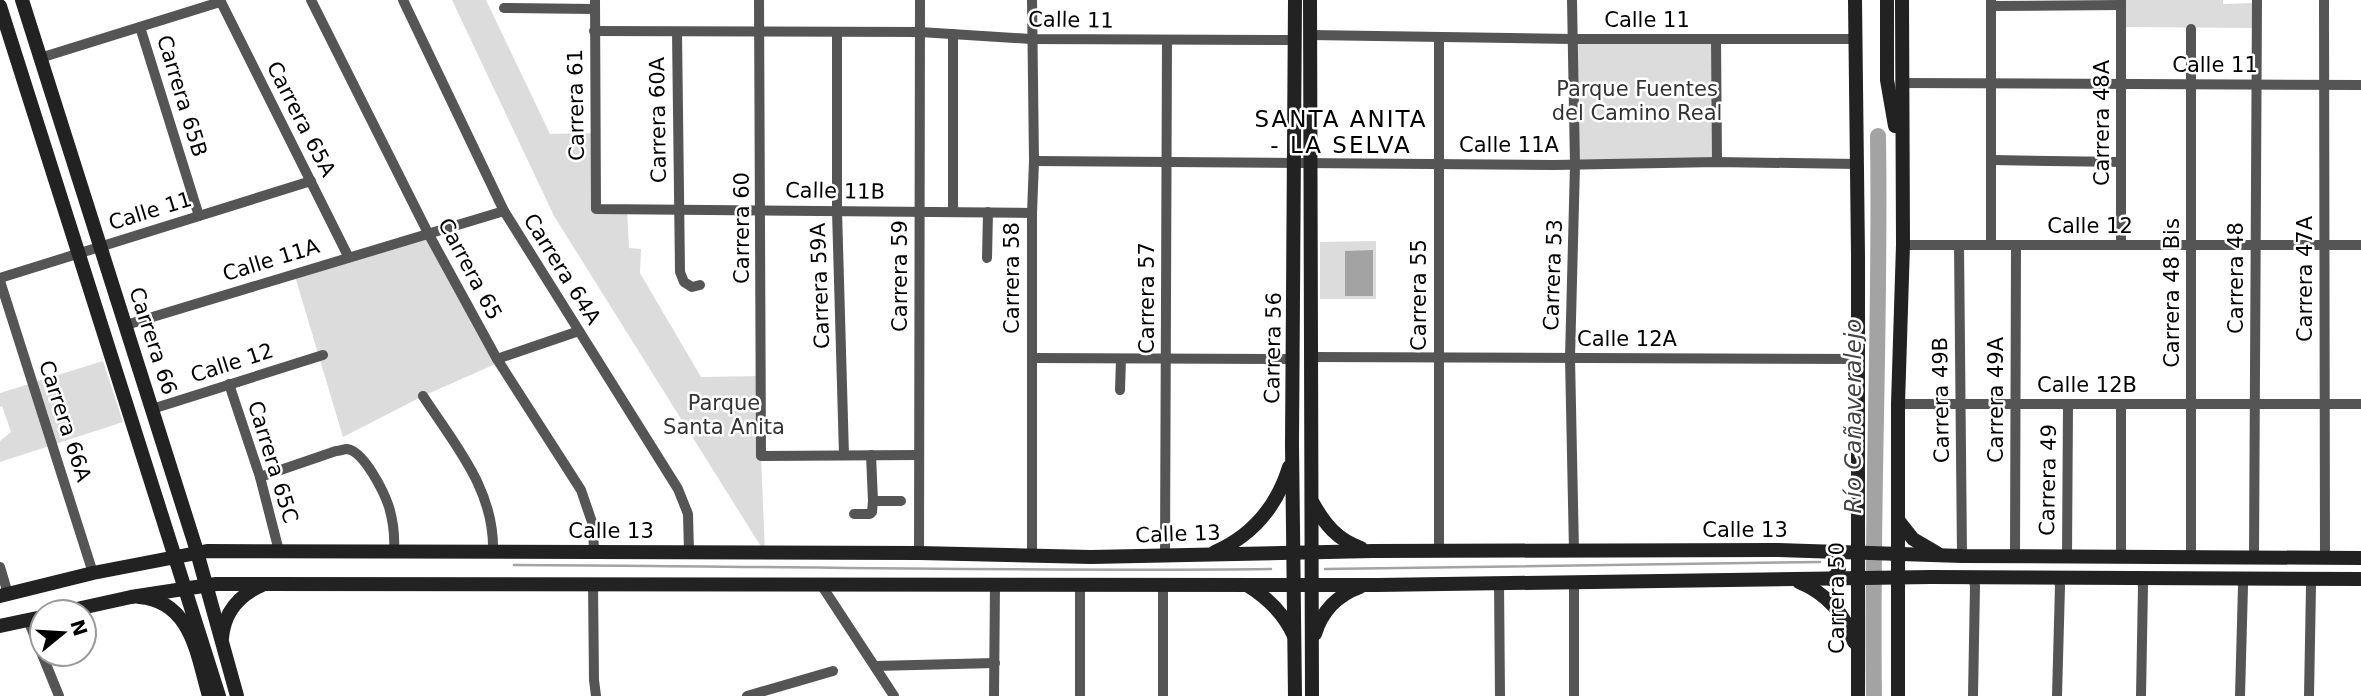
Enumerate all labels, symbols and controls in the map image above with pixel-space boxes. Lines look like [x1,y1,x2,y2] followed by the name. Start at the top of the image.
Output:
[1028,7,1114,33] street label: Calle 11
[1604,8,1690,32] street label: Calle 11
[152,32,212,160] street label: Carrera 65B
[563,49,589,161] street label: Carrera 61
[2172,53,2258,77] street label: Calle 11
[645,56,671,183] street label: Carrera 60A
[262,57,341,181] street label: Carrera 65A
[2090,59,2114,186] street label: Carrera 48A
[1552,77,1722,125] park label: Parque Fuentes del Camino Real
[1255,106,1428,158] district label: SANTA ANITA - LA SELVA
[1459,133,1560,157] street label: Calle 11A
[730,172,754,284] street label: Carrera 60
[785,178,885,204] street label: Calle 11B
[106,187,194,235] street label: Calle 11
[518,209,606,329] street label: Carrera 64A
[433,214,507,324] street label: Carrera 65
[2047,214,2133,238] street label: Calle 12
[2293,215,2317,342] street label: Carrera 47A
[2160,218,2184,368] street label: Carrera 48 Bis
[1539,219,1567,331] street label: Carrera 53
[888,220,912,332] street label: Carrera 59
[806,222,834,349] street label: Carrera 59A
[1000,222,1024,334] street label: Carrera 58
[2224,222,2248,334] street label: Carrera 48
[220,234,323,286] street label: Calle 11A
[1407,239,1431,351] street label: Carrera 55
[1135,242,1159,354] street label: Carrera 57
[124,284,182,398] street label: Carrera 66
[1260,292,1286,404] street label: Carrera 56
[1840,319,1866,513] water label: Río Cañaveralejo
[1577,327,1678,351] street label: Calle 12A
[1984,336,2008,463] street label: Carrera 49A
[1928,337,1954,463] street label: Carrera 49B
[188,338,276,388] street label: Calle 12
[34,357,96,485] street label: Carrera 66A
[2037,373,2137,397] street label: Calle 12B
[663,391,785,439] park label: Parque Santa Anita
[243,398,303,526] street label: Carrera 65C
[2035,424,2061,536] street label: Carrera 49
[1702,518,1788,542] street label: Calle 13
[568,519,654,543] street label: Calle 13
[1135,521,1221,547] street label: Calle 13
[1825,542,1849,654] street label: Carrera 50
[28,598,98,668] north arrow
[66,617,92,639] text: N

